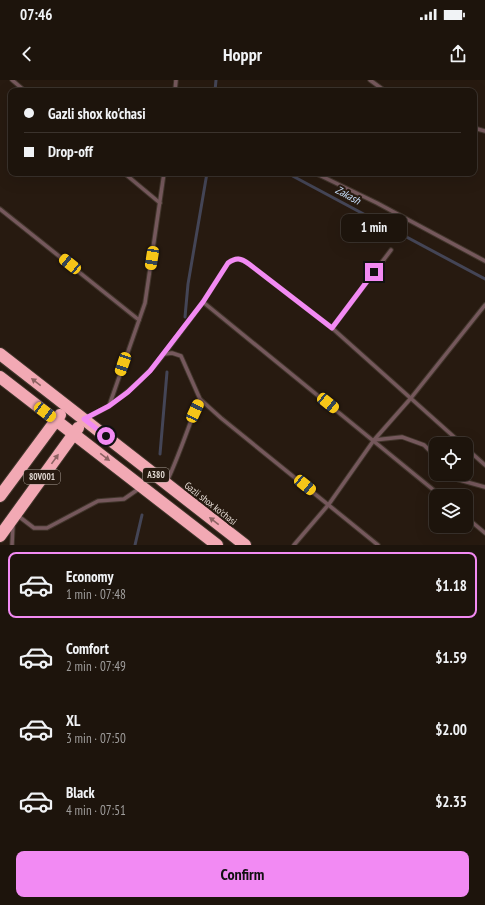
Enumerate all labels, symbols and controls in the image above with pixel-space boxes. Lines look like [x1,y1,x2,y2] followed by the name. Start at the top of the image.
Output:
[20,5,52,24] text: 07:46
[16,43,38,65] icon: back
[223,43,262,66] text: Hoppr
[447,43,469,65] icon: share
[48,104,146,123] text: Gazli shox ko'chasi
[48,142,93,161] text: Drop-off
[333,183,364,208] water label: Zakash
[341,214,407,242] callout: 1 min
[361,219,387,236] text: 1 min
[144,245,160,271] car
[57,252,83,276] car
[365,263,383,281] route end
[113,351,133,377] car
[31,377,42,386] one-way arrow
[315,391,341,415] car
[184,398,206,424] car
[32,400,58,424] car
[97,427,115,445] route start
[429,437,473,533] map controls
[429,437,473,481] button: locate
[99,453,110,462] one-way arrow
[51,454,59,464] one-way arrow
[143,468,169,482] road number: A380
[24,470,60,484] road number: 80V001
[292,473,318,497] car
[182,479,240,528] street label: Gazli shox ko'chasi
[429,489,473,533] button: layers
[209,517,220,525] one-way arrow
[18,567,54,603] icon: car
[66,567,114,586] text: Economy
[435,576,467,595] text: $1.18
[66,586,126,603] text: 1 min · 07:48
[18,639,54,675] icon: car
[66,639,109,658] text: Comfort
[435,648,467,667] text: $1.59
[66,658,126,675] text: 2 min · 07:49
[18,711,54,747] icon: car
[66,711,80,730] text: XL
[435,720,467,739] text: $2.00
[66,730,126,747] text: 3 min · 07:50
[18,783,54,819] icon: car
[66,783,95,802] text: Black
[435,792,467,811] text: $2.35
[66,802,126,819] text: 4 min · 07:51
[16,851,469,897] button: Confirm

